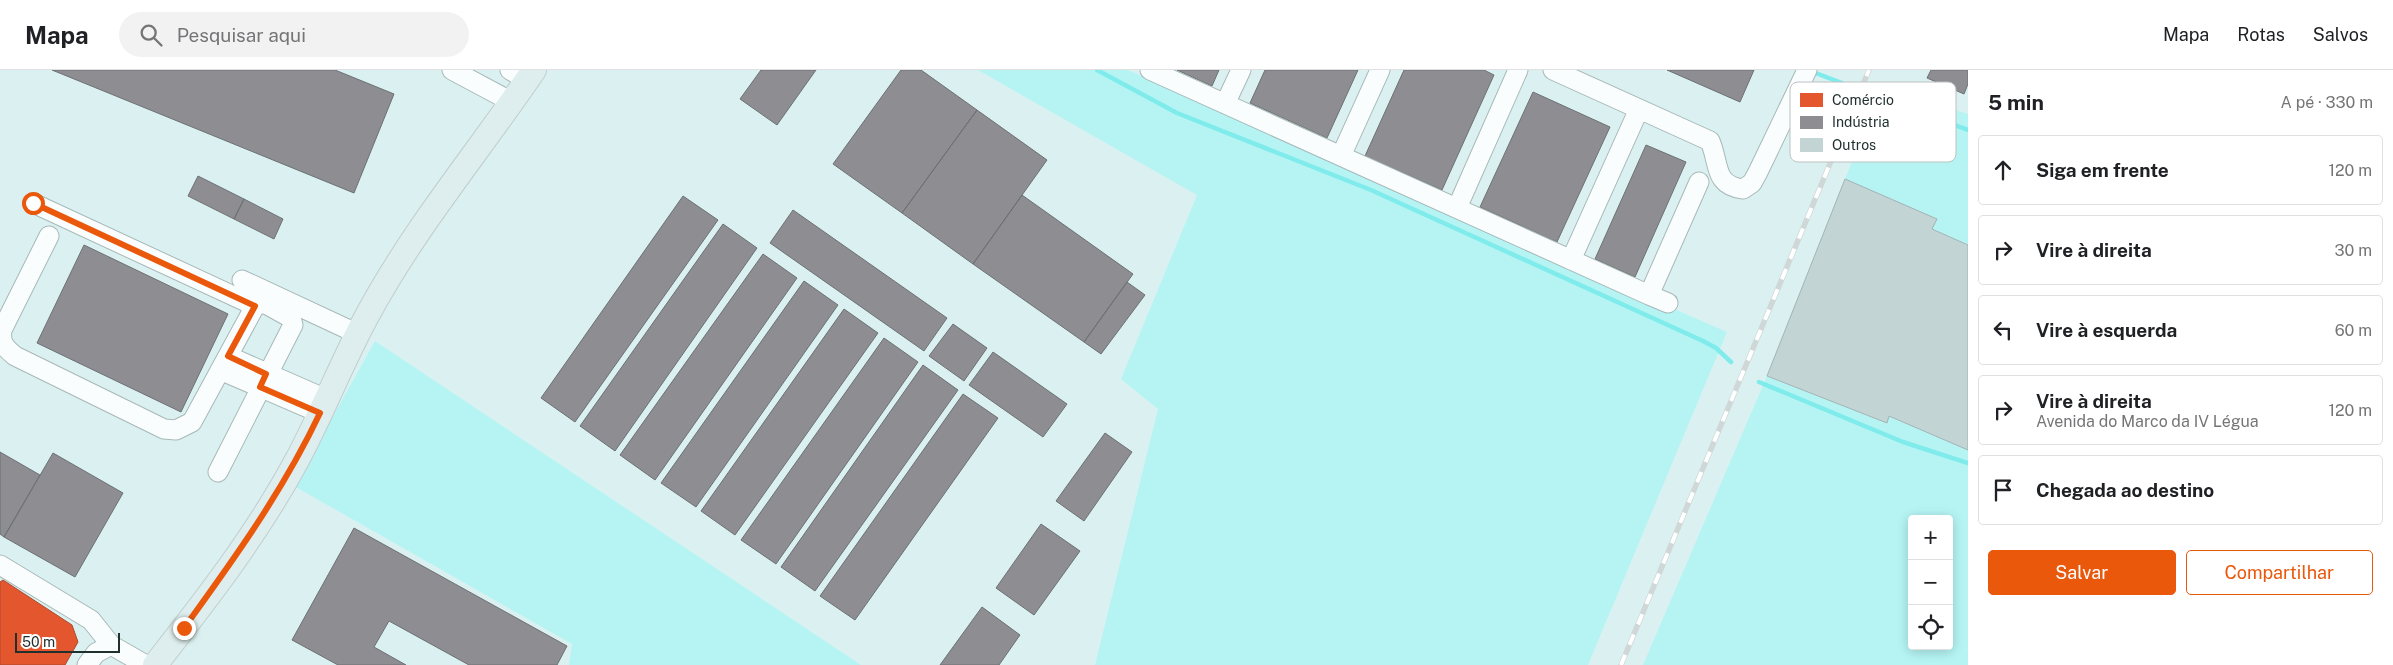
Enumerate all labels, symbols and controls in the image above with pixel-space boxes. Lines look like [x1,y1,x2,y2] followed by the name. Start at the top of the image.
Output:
[119,12,469,57] search box
[25,21,89,49] text: Mapa
[137,21,165,49] icon: search
[177,24,306,46] text: Pesquisar aqui
[2163,24,2209,45] text: Mapa
[2237,24,2285,45] text: Rotas
[2313,24,2368,45] text: Salvos
[1790,82,1956,162] legend
[1988,90,2044,115] text: 5 min
[1832,92,1894,108] text: Comércio
[2280,93,2373,112] text: A pé · 330 m
[1832,114,1890,130] text: Indústria
[1832,137,1876,153] text: Outros
[1989,156,2017,184] icon: ahead
[2036,159,2169,181] text: Siga em frente
[2328,161,2372,180] text: 120 m
[22,192,45,215] route start
[1989,236,2017,264] icon: right
[2036,239,2152,261] text: Vire à direita
[2335,241,2372,260] text: 30 m
[1989,316,2017,344] icon: left
[2036,319,2177,341] text: Vire à esquerda
[2335,321,2372,340] text: 60 m
[2036,390,2152,412] text: Vire à direita
[1989,396,2017,424] icon: right
[2328,401,2372,420] text: 120 m
[2036,412,2259,431] text: Avenida do Marco da IV Légua
[1989,476,2017,504] icon: arrive
[2036,479,2214,501] text: Chegada ao destino
[1908,515,1953,650] map controls
[1908,515,1953,560] button: +
[1988,550,2176,595] button: Salvar
[2186,550,2373,595] button: Compartilhar
[1908,560,1953,605] button: −
[1908,605,1953,650] button: locate
[173,617,196,640] route end
[15,630,120,653] scale bar
[22,634,55,650] text: 50 m

